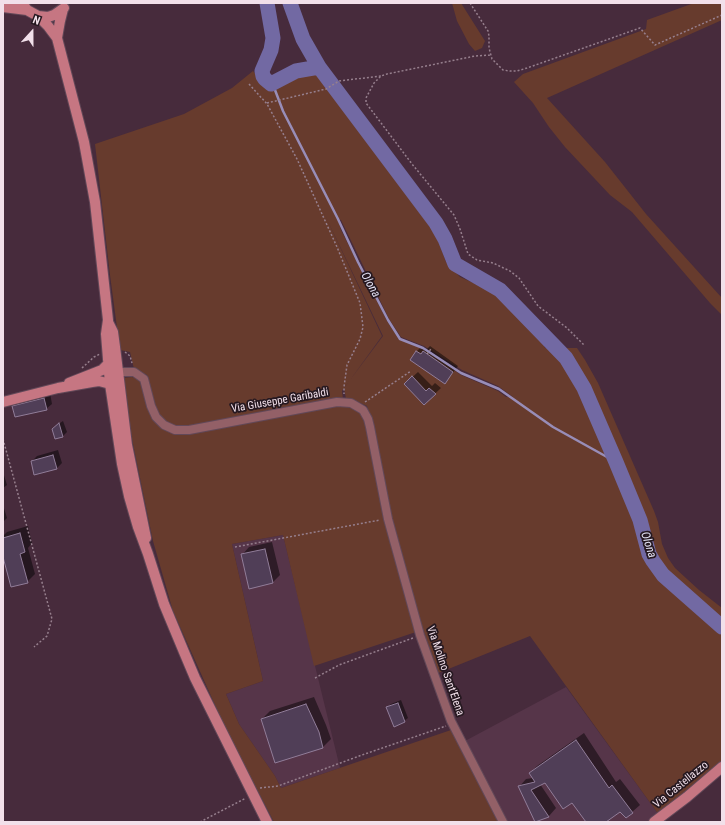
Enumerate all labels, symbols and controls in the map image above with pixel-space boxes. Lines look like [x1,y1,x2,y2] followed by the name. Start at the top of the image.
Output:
[12,12,52,52] north arrow
[31,13,42,28] text: N
[357,270,383,300] water label: Olona
[230,386,330,416] street label: Via Giuseppe Garibaldi
[637,530,659,560] water label: Olona
[423,624,467,718] street label: Via Molino Sant'Elena
[651,759,711,811] street label: Via Castellazzo

